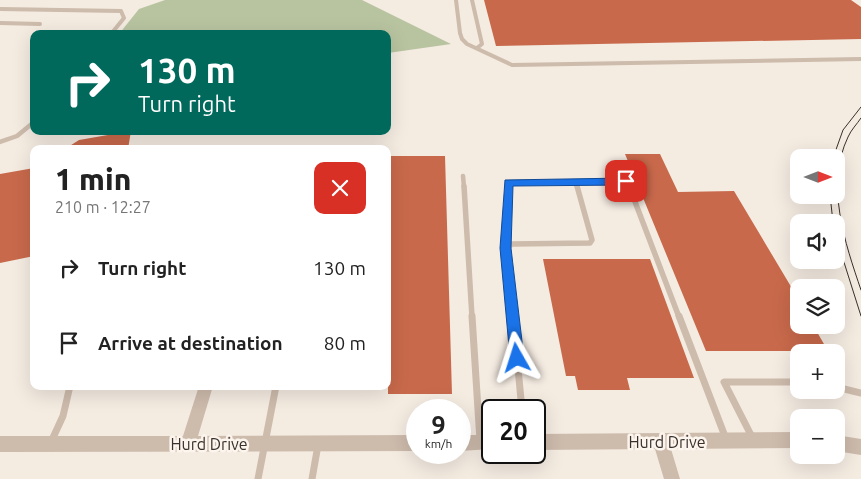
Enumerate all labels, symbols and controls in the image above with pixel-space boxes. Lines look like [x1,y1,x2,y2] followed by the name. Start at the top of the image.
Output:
[55,50,120,115] icon: right
[138,50,236,90] text: 130 m
[138,91,236,116] text: Turn right
[790,149,845,204] north arrow
[790,149,845,464] map controls
[605,160,647,202] pin
[55,162,131,196] text: 1 min
[314,162,366,214] button: close
[612,167,640,195] icon: arrive
[55,198,151,216] text: 210 m · 12:27
[790,214,845,269] button: sound
[55,254,83,282] icon: right
[98,257,186,279] text: Turn right
[313,257,366,279] text: 130 m
[790,279,845,334] button: layers
[55,329,83,357] icon: arrive
[490,331,542,383] position arrow
[98,332,283,354] text: Arrive at destination
[324,332,366,354] text: 80 m
[790,344,845,399] button: +
[481,399,546,464] speed limit sign: 20
[790,409,845,464] button: −
[431,411,446,439] text: 9
[628,433,706,451] street label: Hurd Drive
[170,435,248,453] street label: Hurd Drive
[425,437,452,450] text: km/h

